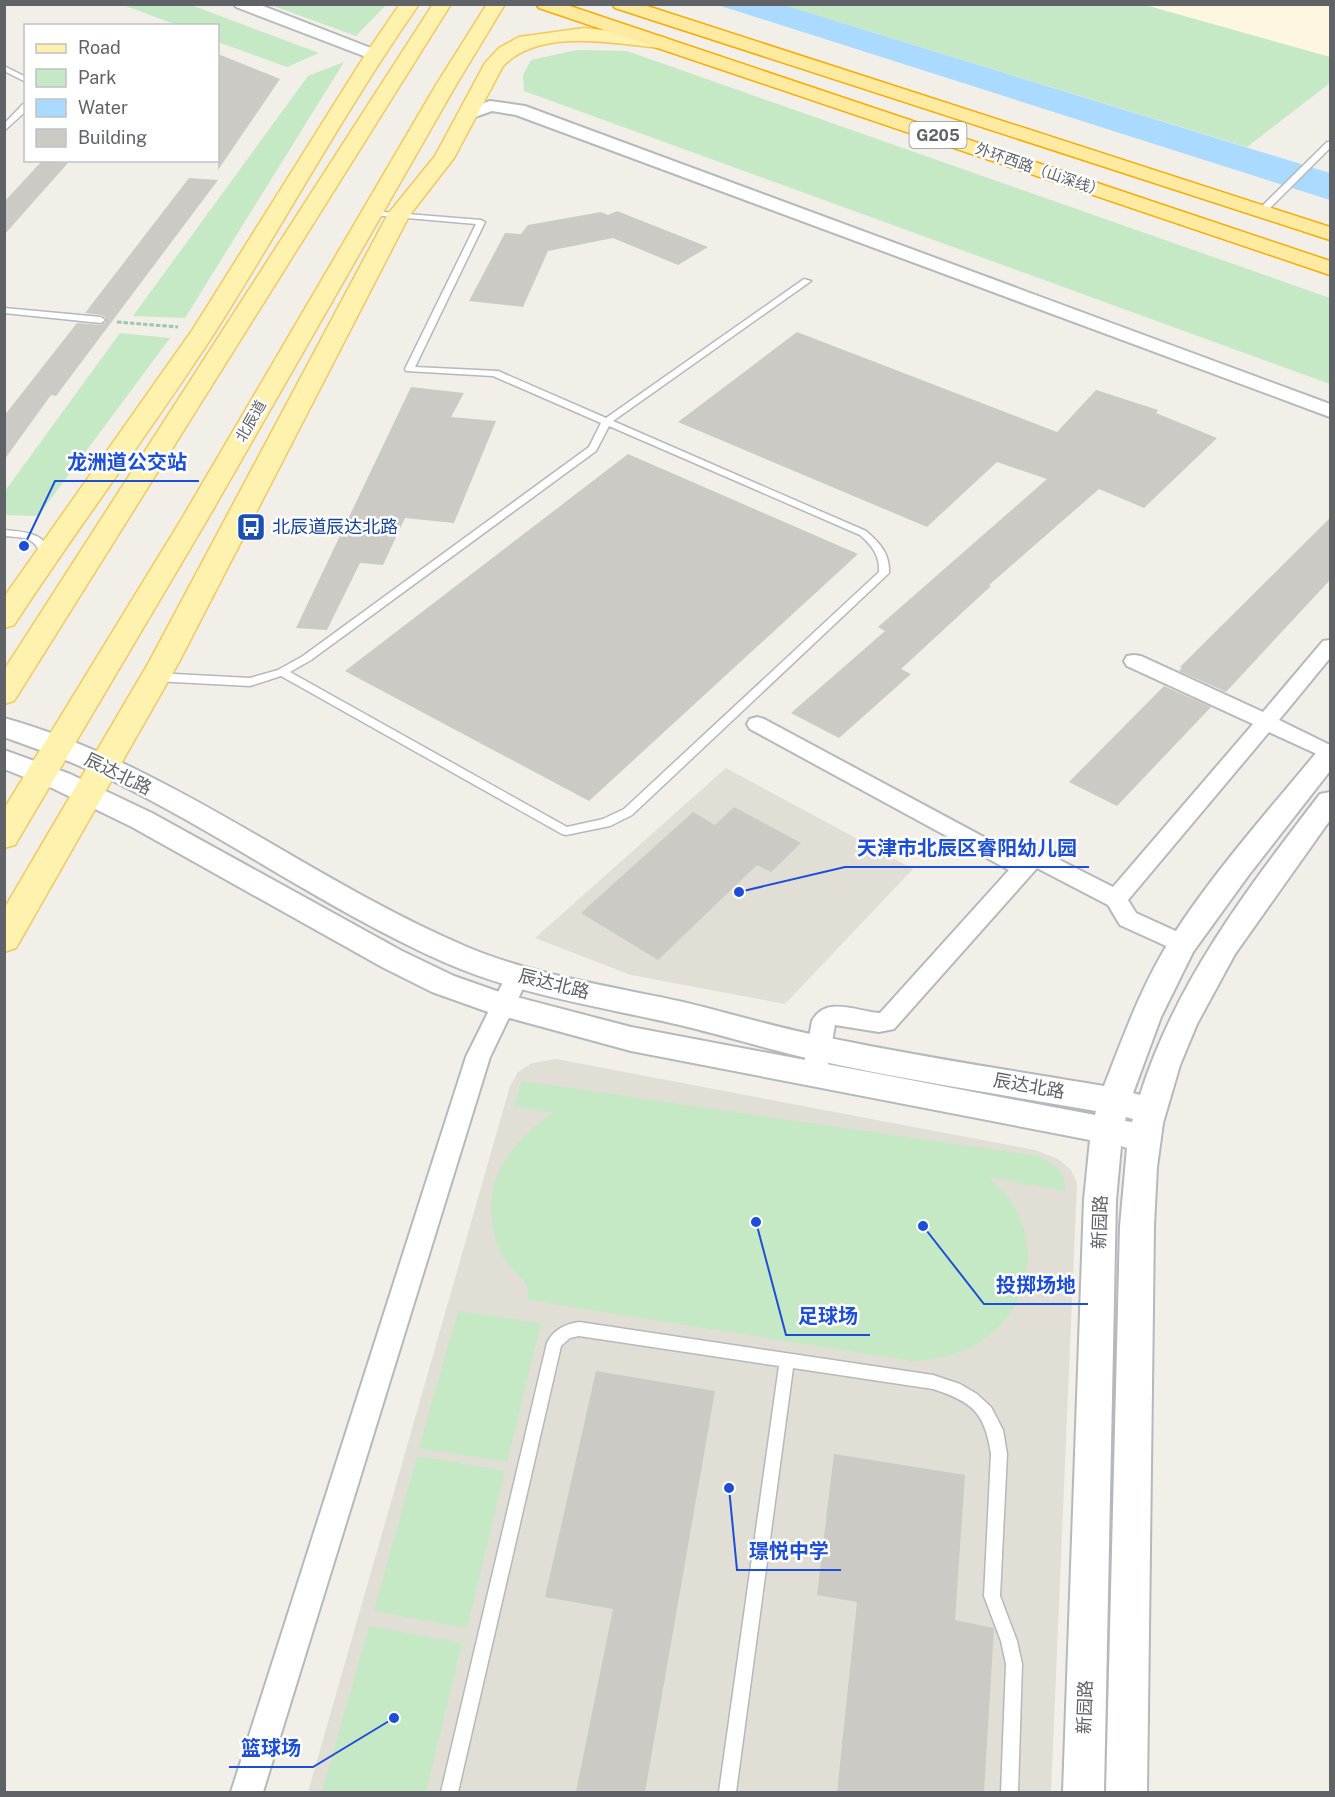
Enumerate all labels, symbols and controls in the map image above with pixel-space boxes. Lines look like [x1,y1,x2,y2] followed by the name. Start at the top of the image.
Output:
[24,24,219,162] legend
[78,37,121,58] text: Road
[78,67,116,88] text: Park
[78,97,128,118] text: Water
[910,122,966,148] road number: G205
[78,127,147,148] text: Building
[974,140,1107,200] street label: 外环西路（山深线）
[232,397,269,444] street label: 北辰道
[55,443,199,481] callout: 龙洲道公交站
[67,450,187,474] text: 龙洲道公交站
[235,511,267,543] bus stop icon: 北辰道辰达北路
[272,516,398,537] place label: 北辰道辰达北路
[81,748,155,799] street label: 辰达北路
[845,829,1089,867] callout: 天津市北辰区睿阳幼儿园
[857,836,1077,860] text: 天津市北辰区睿阳幼儿园
[517,965,592,1002] street label: 辰达北路
[992,1069,1066,1102] street label: 辰达北路
[1088,1195,1111,1249] street label: 新园路
[984,1266,1088,1304] callout: 投掷场地
[996,1273,1076,1297] text: 投掷场地
[786,1297,870,1335] callout: 足球场
[798,1304,858,1328] text: 足球场
[737,1532,841,1570] callout: 璟悦中学
[749,1539,829,1563] text: 璟悦中学
[1073,1680,1096,1734] street label: 新园路
[229,1729,313,1767] callout: 篮球场
[241,1736,301,1760] text: 篮球场

